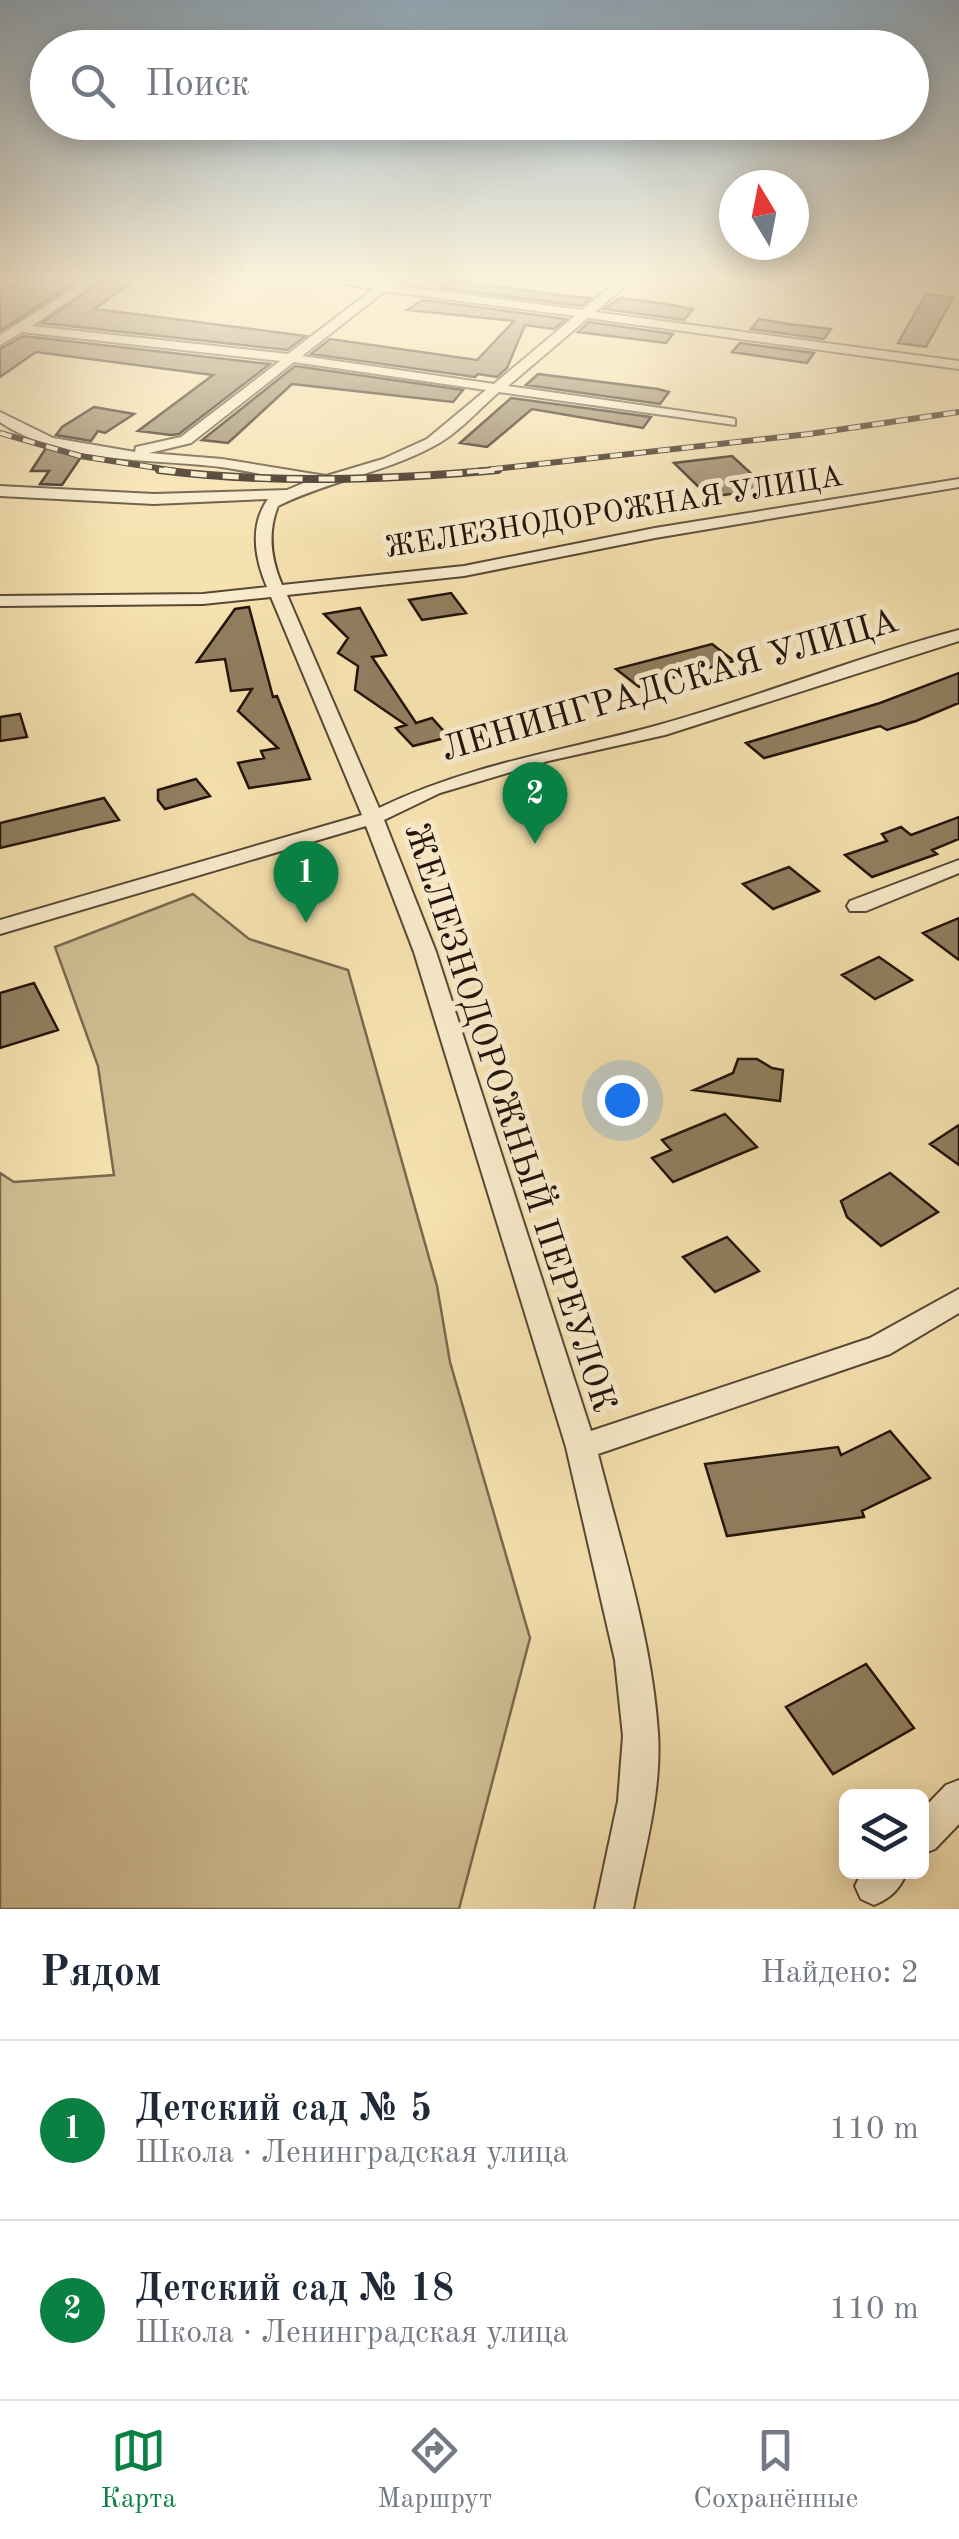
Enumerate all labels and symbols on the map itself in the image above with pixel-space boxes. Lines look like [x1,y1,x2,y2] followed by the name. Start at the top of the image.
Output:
[719,170,809,260] north arrow
[383,462,845,564] street label: ЖЕЛЕЗНОДОРОЖНАЯ УЛИЦА
[437,604,903,768] street label: ЛЕНИНГРАДСКАЯ УЛИЦА
[502,762,568,844] pin: 2
[397,817,629,1417] street label: ЖЕЛЕЗНОДОРОЖНЫЙ ПЕРЕУЛОК
[274,840,338,923] pin: 1
[597,1075,648,1126] your location

